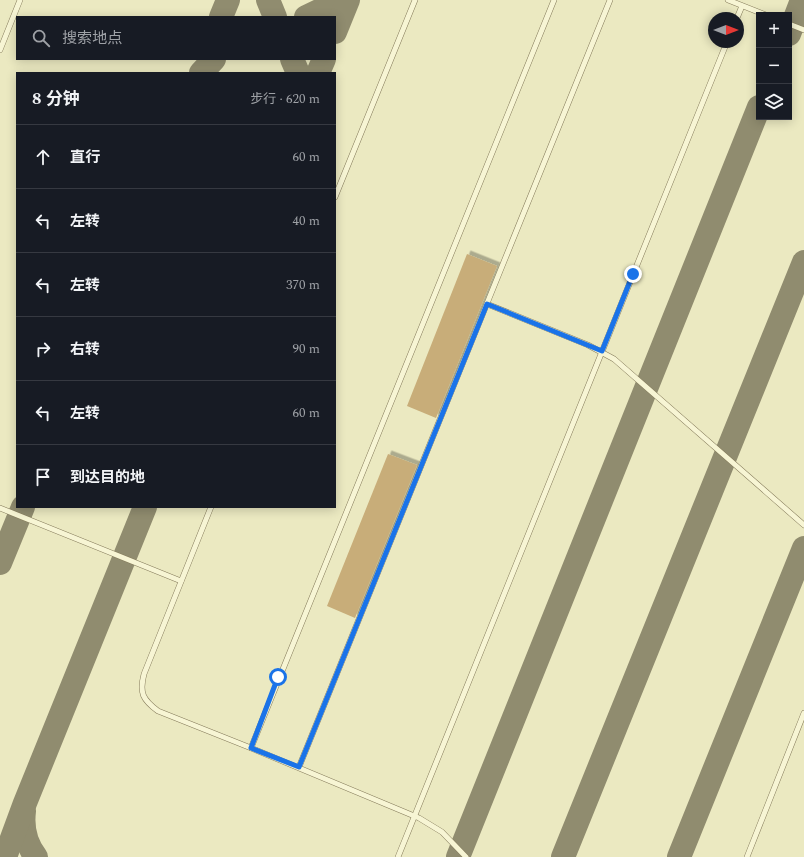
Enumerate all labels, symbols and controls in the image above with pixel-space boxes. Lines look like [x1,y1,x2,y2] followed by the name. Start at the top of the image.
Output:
[708,12,744,48] north arrow
[756,12,792,120] map controls
[756,12,792,48] button: +
[16,16,336,60] search box
[30,27,52,49] icon: search
[62,27,122,50] text: 搜索地点
[756,48,792,84] button: −
[756,84,792,120] button: layers
[32,86,80,112] text: 8 分钟
[250,89,320,109] text: 步行 · 620 m
[32,146,54,168] icon: ahead
[70,146,100,169] text: 直行
[293,147,320,167] text: 60 m
[32,210,54,232] icon: left
[70,210,100,233] text: 左转
[293,211,320,231] text: 40 m
[624,265,642,283] route end
[32,274,54,296] icon: left
[70,274,100,297] text: 左转
[286,275,320,295] text: 370 m
[32,338,54,360] icon: right
[70,338,100,361] text: 右转
[293,339,320,359] text: 90 m
[32,402,54,424] icon: left
[70,402,100,425] text: 左转
[293,403,320,423] text: 60 m
[32,466,54,488] icon: arrive
[70,466,145,489] text: 到达目的地
[269,668,287,686] route start

